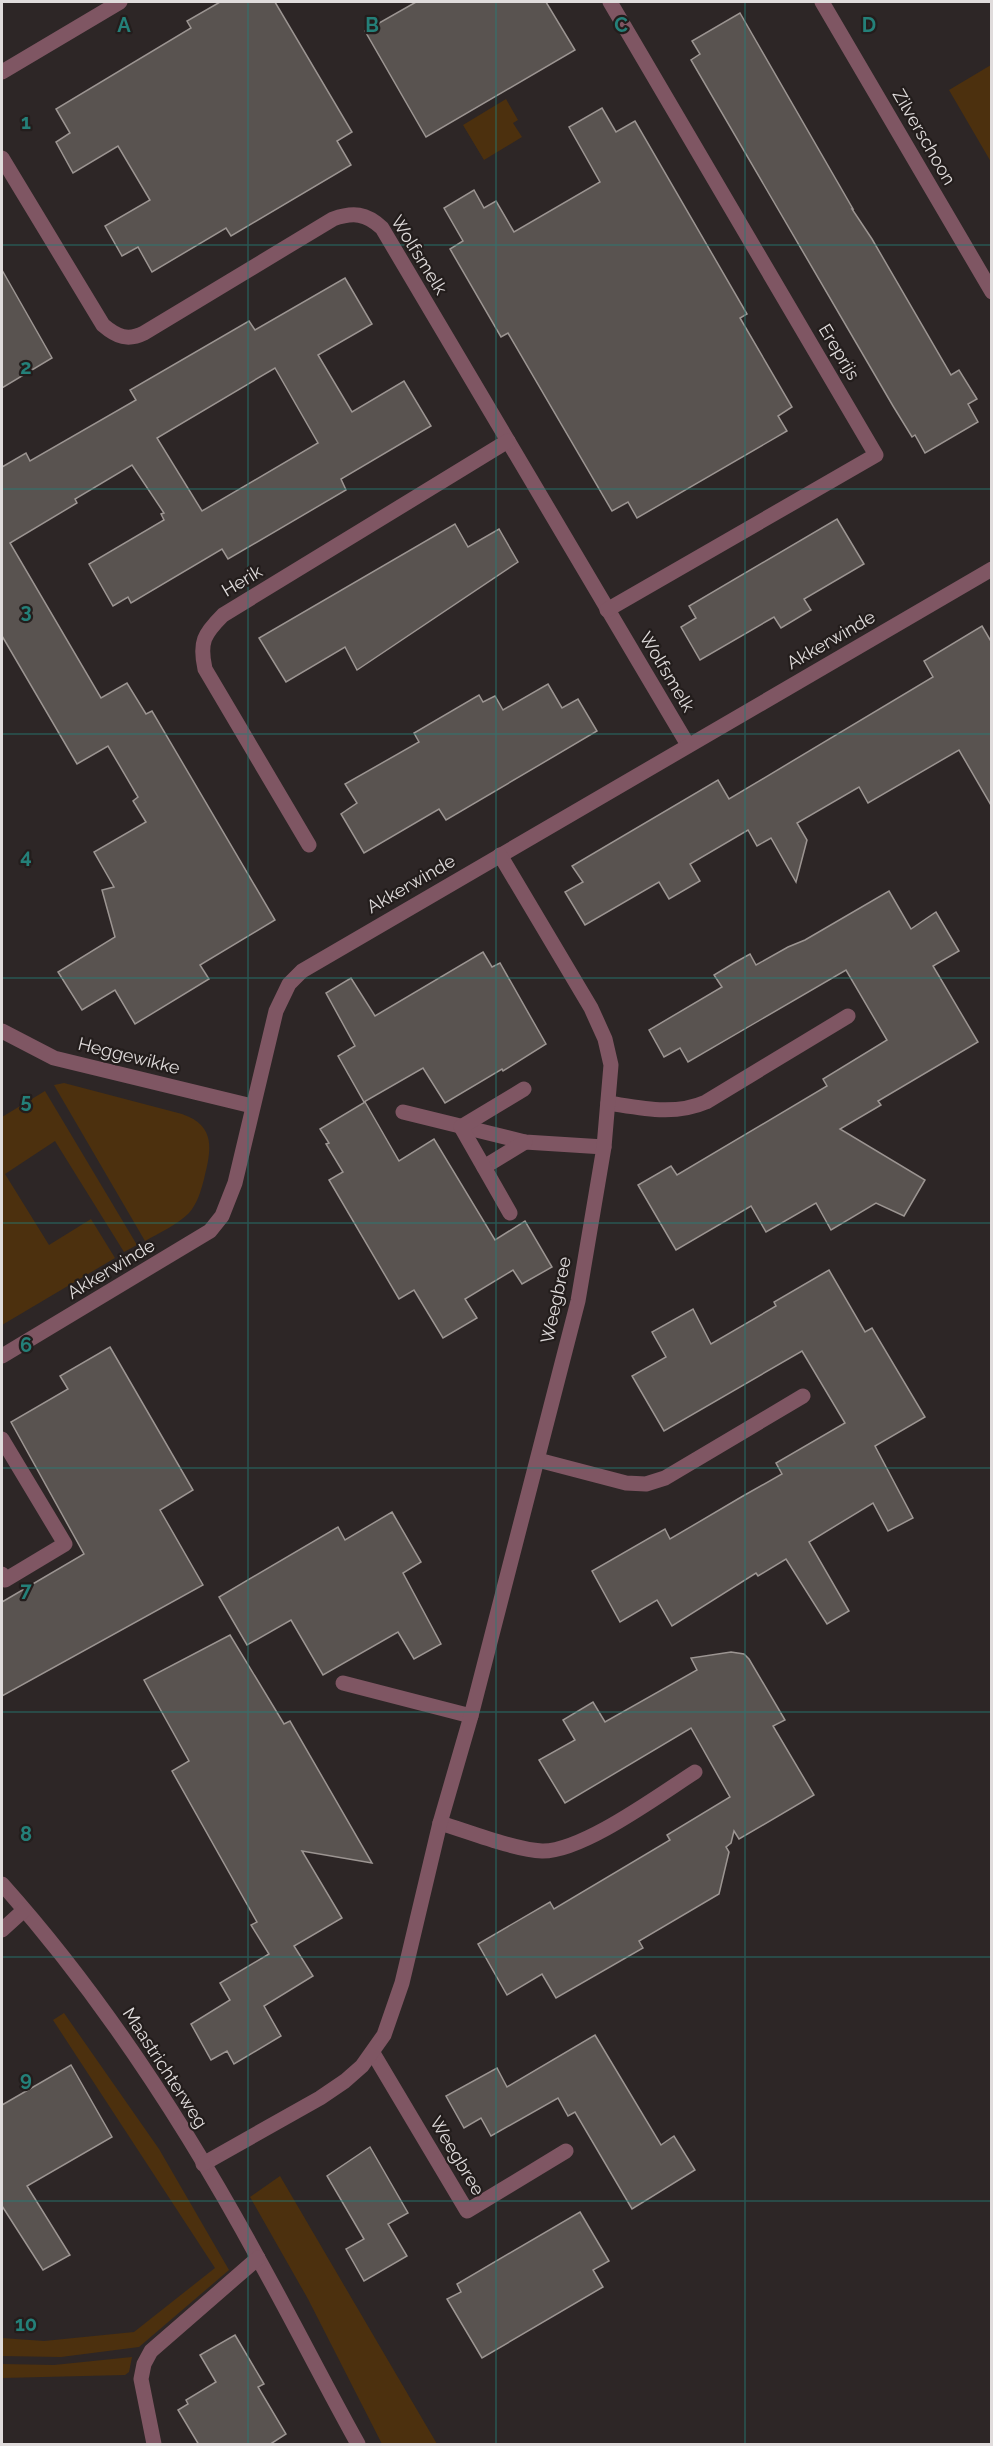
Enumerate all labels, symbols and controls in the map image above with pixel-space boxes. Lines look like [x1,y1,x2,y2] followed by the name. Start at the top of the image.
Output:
[117,13,131,37] text: A
[365,13,379,37] text: B
[614,13,628,37] text: C
[862,13,876,37] text: D
[889,85,960,188] street label: Zilverschoon
[21,110,31,134] text: 1
[387,211,452,299] street label: Wolfsmelk
[815,320,864,384] street label: Ereprijs
[20,355,32,379] text: 2
[218,560,266,601] street label: Herik
[20,599,32,623] text: 3
[783,606,879,673] street label: Akkerwinde
[635,628,700,716] street label: Wolfsmelk
[20,844,32,868] text: 4
[363,850,459,917] street label: Akkerwinde
[76,1033,183,1078] street label: Heggewikke
[20,1089,32,1113] text: 5
[63,1234,159,1303] street label: Akkerwinde
[536,1254,575,1345] street label: Weegbree
[20,1333,32,1357] text: 6
[20,1578,32,1602] text: 7
[20,1822,32,1846] text: 8
[119,2004,212,2132] street label: Maastrichterweg
[20,2067,32,2091] text: 9
[426,2113,489,2199] street label: Weegbree
[15,2312,37,2336] text: 10

